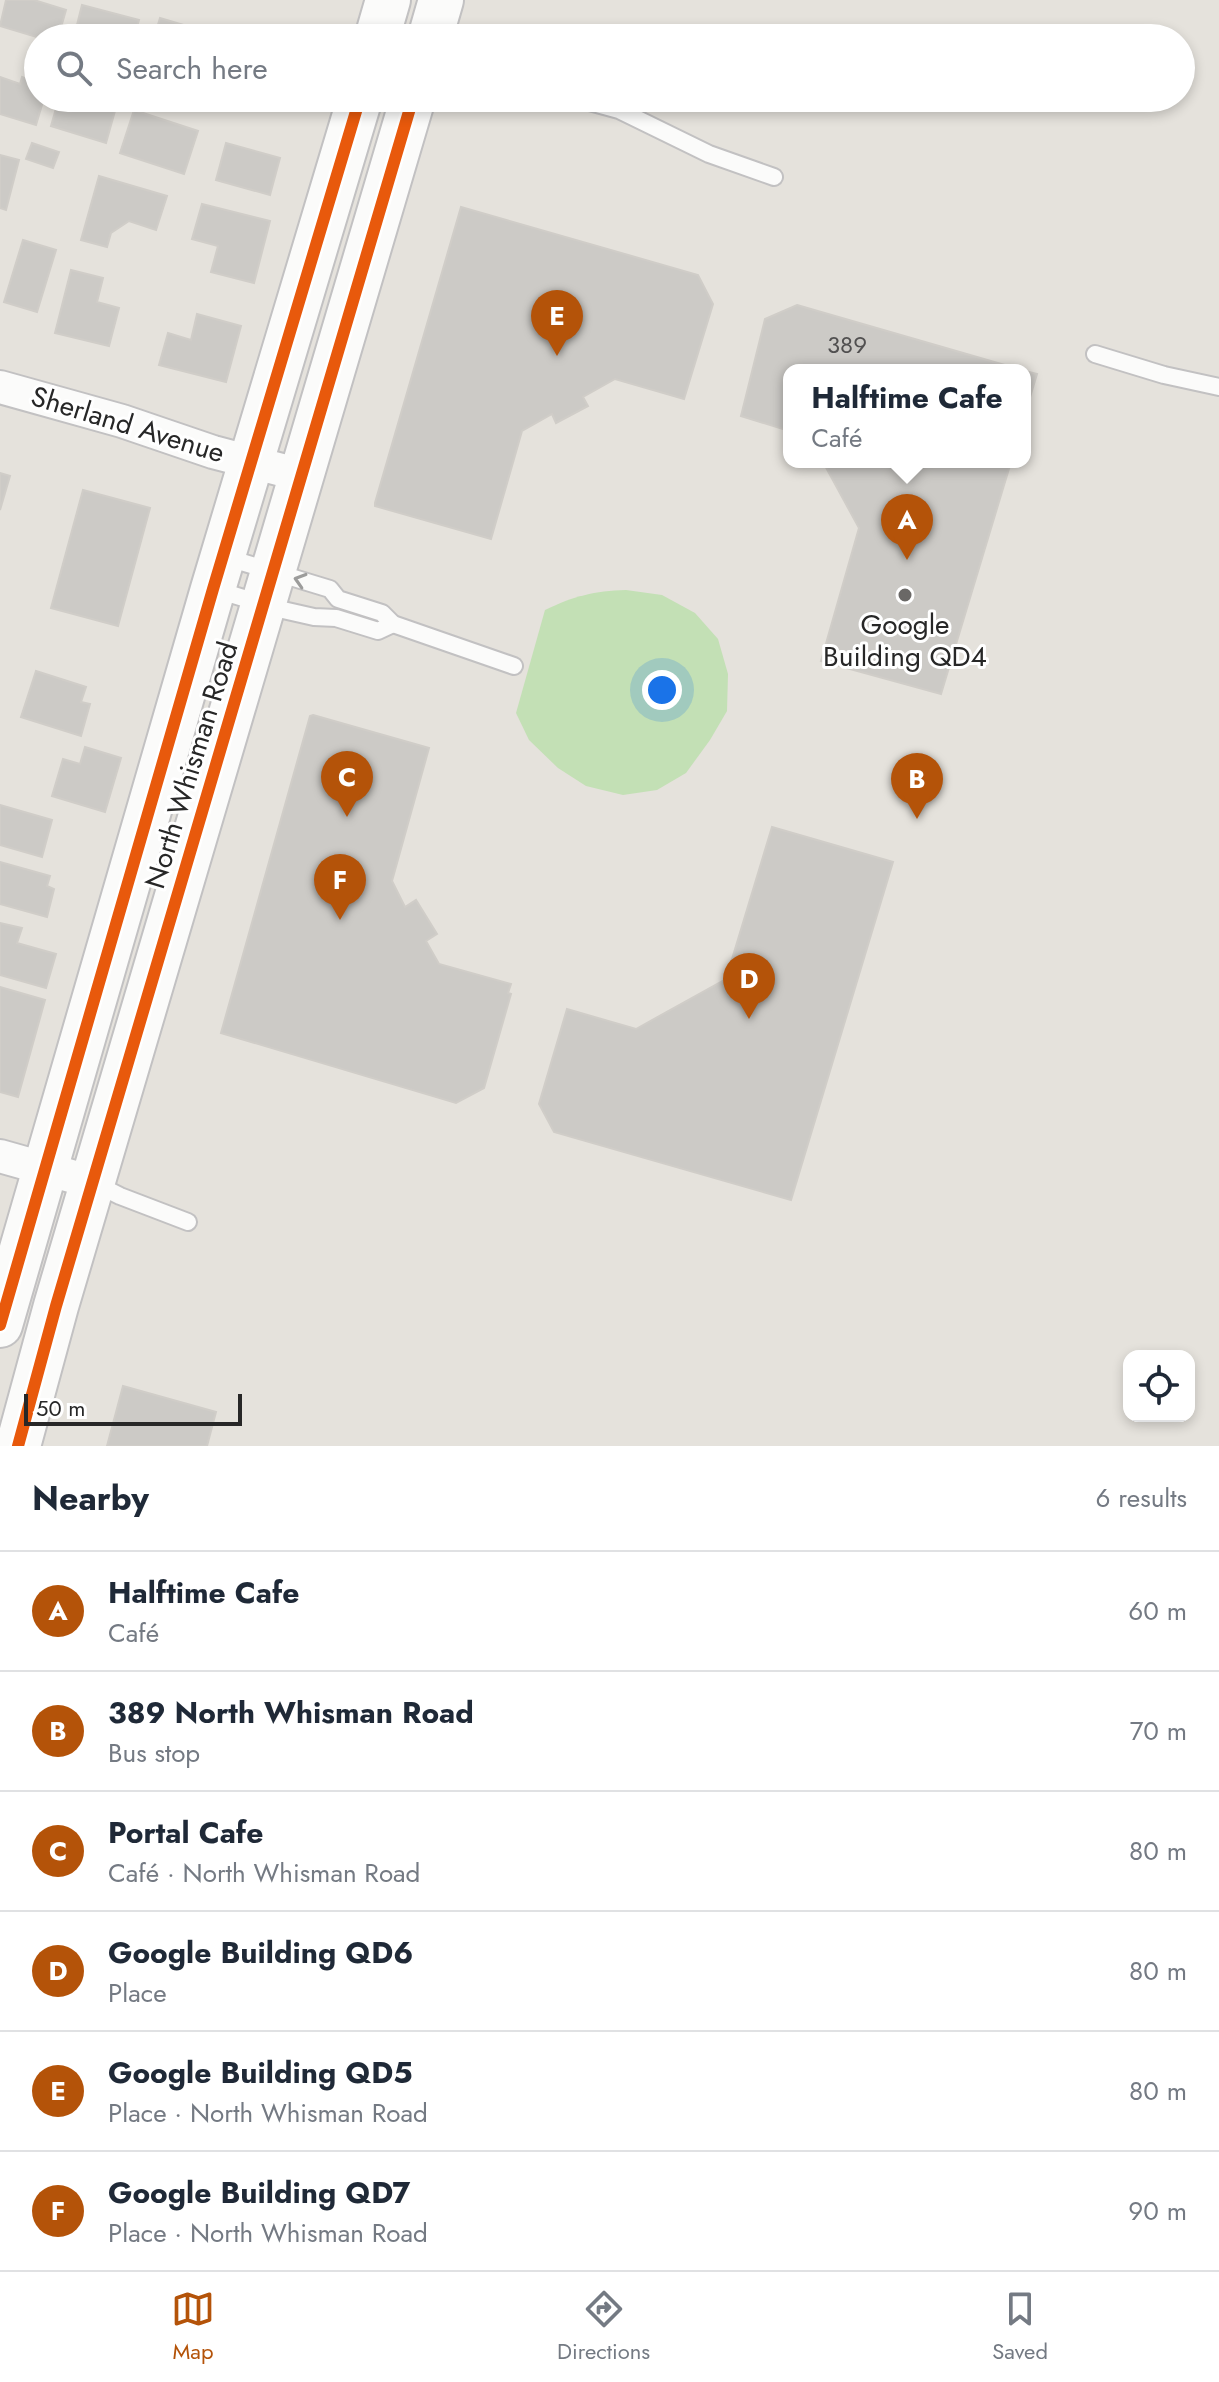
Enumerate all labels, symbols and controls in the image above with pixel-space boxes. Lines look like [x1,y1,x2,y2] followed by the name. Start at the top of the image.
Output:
[24,24,1195,112] search box
[52,46,96,90] icon: search
[116,47,268,90] text: Search here
[531,290,583,356] pin: E
[827,327,867,362] house number: 389
[783,364,1031,468] popup
[26,376,230,473] street label: Sherland Avenue
[811,376,1003,419] text: Halftime Cafe
[811,419,862,457] text: Café
[881,494,933,560] pin: A
[294,573,308,589] one-way arrow
[896,586,914,604] marker: Google Building QD4
[823,604,987,677] place label: Google Building QD4
[134,637,249,894] street label: North Whisman Road
[642,670,682,710] your location
[321,751,373,817] pin: C
[891,753,943,819] pin: B
[314,854,366,920] pin: F
[723,953,775,1019] pin: D
[1123,1350,1195,1422] map controls
[1123,1350,1195,1422] button: locate
[24,1390,242,1426] scale bar
[36,1392,85,1424] text: 50 m
[32,1474,149,1523] text: Nearby
[1095,1479,1187,1517] text: 6 results
[108,1571,300,1614] text: Halftime Cafe
[48,1592,68,1630] text: A
[1128,1592,1187,1630] text: 60 m
[108,1614,159,1652] text: Café
[108,1691,474,1734] text: 389 North Whisman Road
[49,1712,67,1750] text: B
[1130,1712,1187,1750] text: 70 m
[108,1734,200,1772] text: Bus stop
[108,1811,263,1854] text: Portal Cafe
[49,1832,67,1870] text: C
[1129,1832,1187,1870] text: 80 m
[108,1854,420,1892] text: Café · North Whisman Road
[108,1931,413,1974] text: Google Building QD6
[48,1952,68,1990] text: D
[1129,1952,1187,1990] text: 80 m
[108,1974,167,2012] text: Place
[108,2051,413,2094] text: Google Building QD5
[50,2072,66,2110] text: E
[1129,2072,1187,2110] text: 80 m
[108,2094,428,2132] text: Place · North Whisman Road
[108,2171,410,2214] text: Google Building QD7
[51,2192,65,2230] text: F
[1128,2192,1187,2230] text: 90 m
[108,2214,428,2252] text: Place · North Whisman Road
[171,2287,215,2367] tab: Map
[557,2287,650,2367] tab: Directions
[992,2287,1048,2367] tab: Saved

